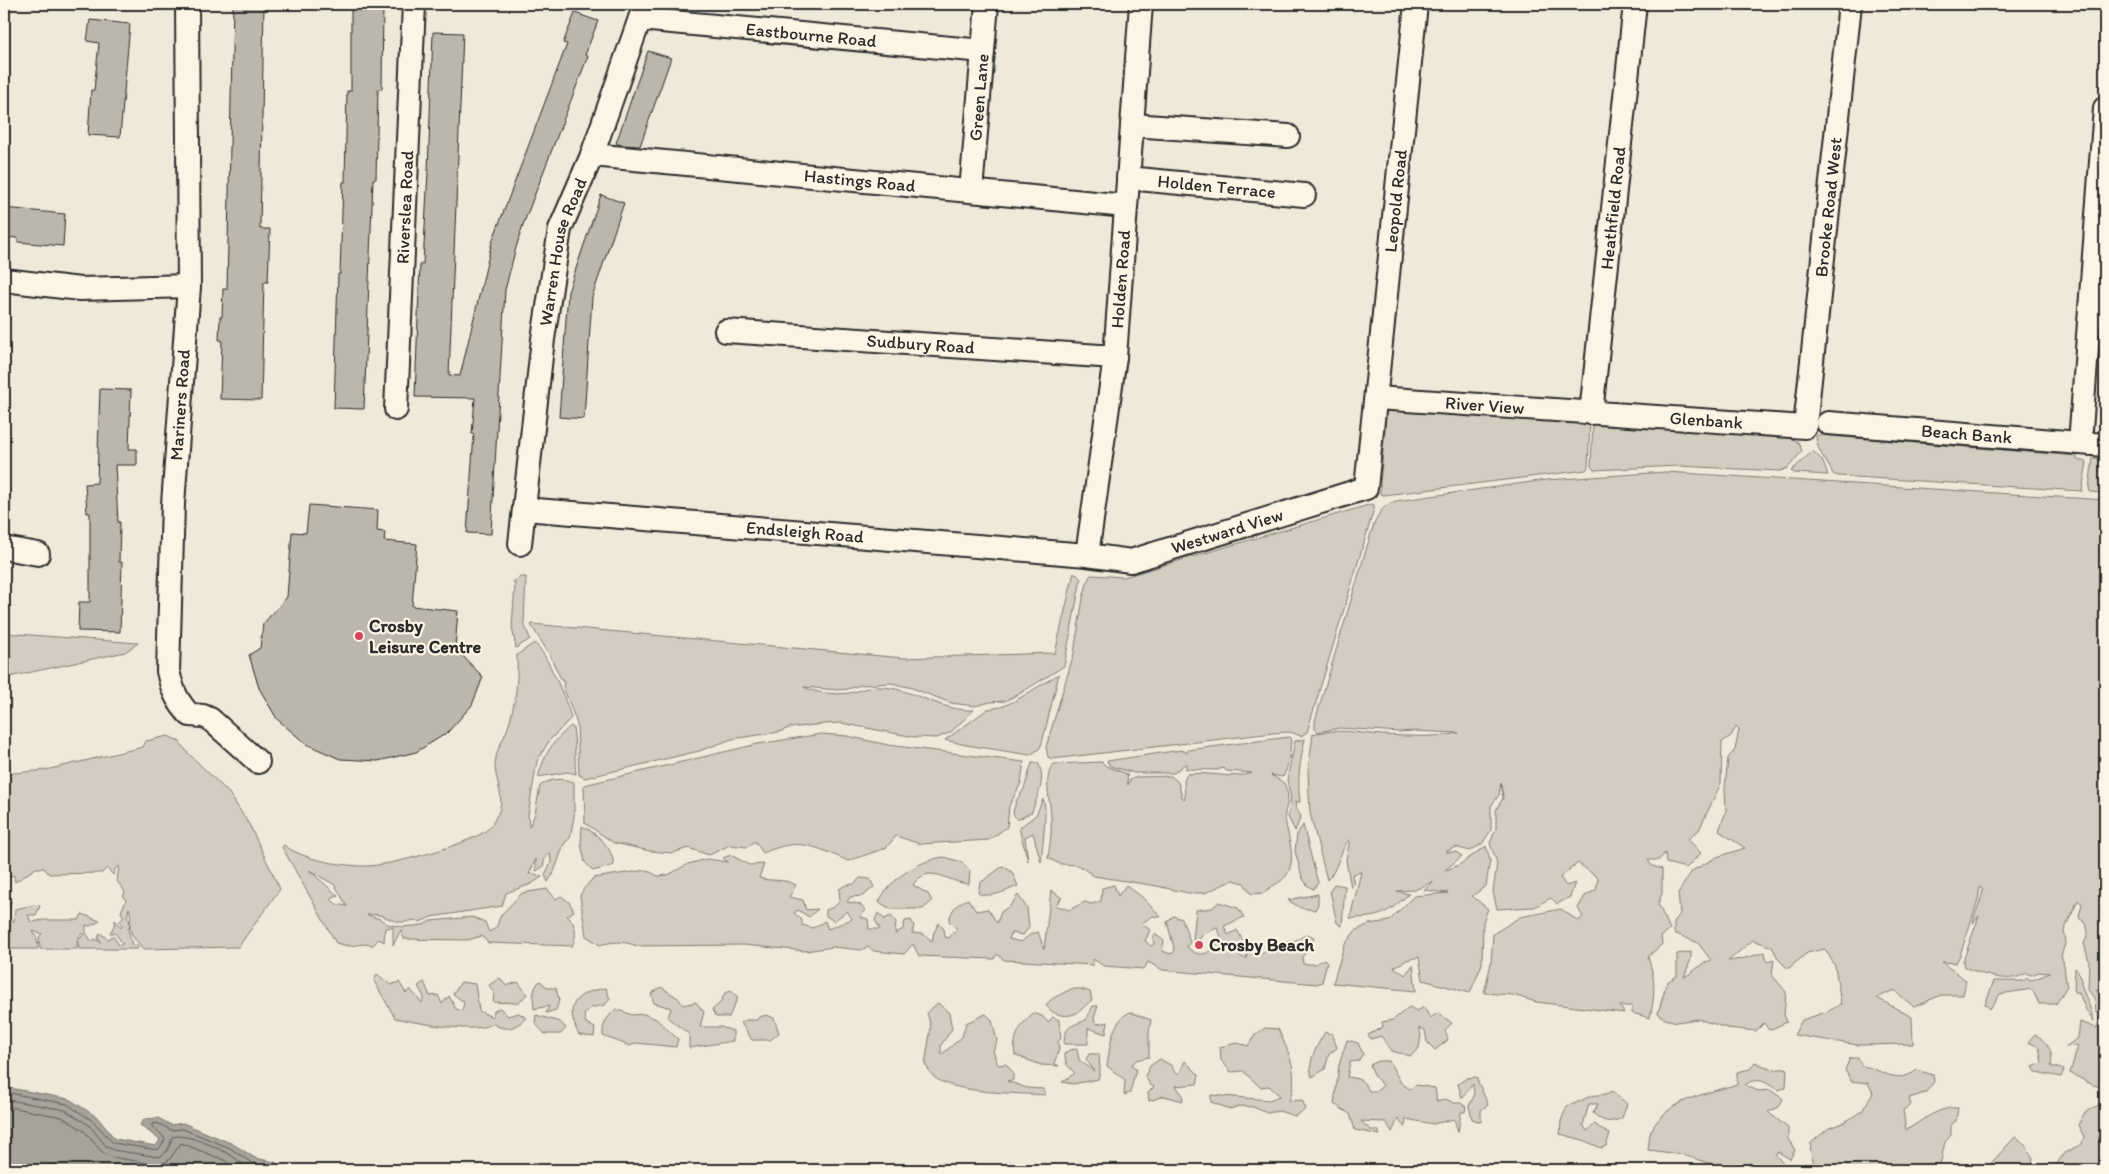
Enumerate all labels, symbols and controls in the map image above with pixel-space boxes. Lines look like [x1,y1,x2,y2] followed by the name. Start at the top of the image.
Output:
[745,18,878,52] street label: Eastbourne Road
[964,53,994,142] street label: Green Lane
[1810,136,1847,278] street label: Brooke Road West
[1595,145,1631,271] street label: Heathfield Road
[1379,148,1412,253] street label: Leopold Road
[391,150,418,265] street label: Riverslea Road
[803,164,917,197] street label: Hastings Road
[1157,170,1277,203] street label: Holden Terrace
[534,174,592,327] street label: Warren House Road
[1106,229,1135,329] street label: Holden Road
[866,329,976,359] street label: Sudbury Road
[165,348,195,461] street label: Mariners Road
[1444,392,1525,419] street label: River View
[1669,407,1744,434] street label: Glenbank
[1920,419,2014,449] street label: Beach Bank
[1168,503,1286,559] street label: Westward View
[745,516,865,548] street label: Endsleigh Road
[369,615,482,658] place label: Crosby Leisure Centre
[353,630,365,642] marker: Crosby Leisure Centre
[1209,934,1314,956] place label: Crosby Beach
[1193,939,1205,951] marker: Crosby Beach

